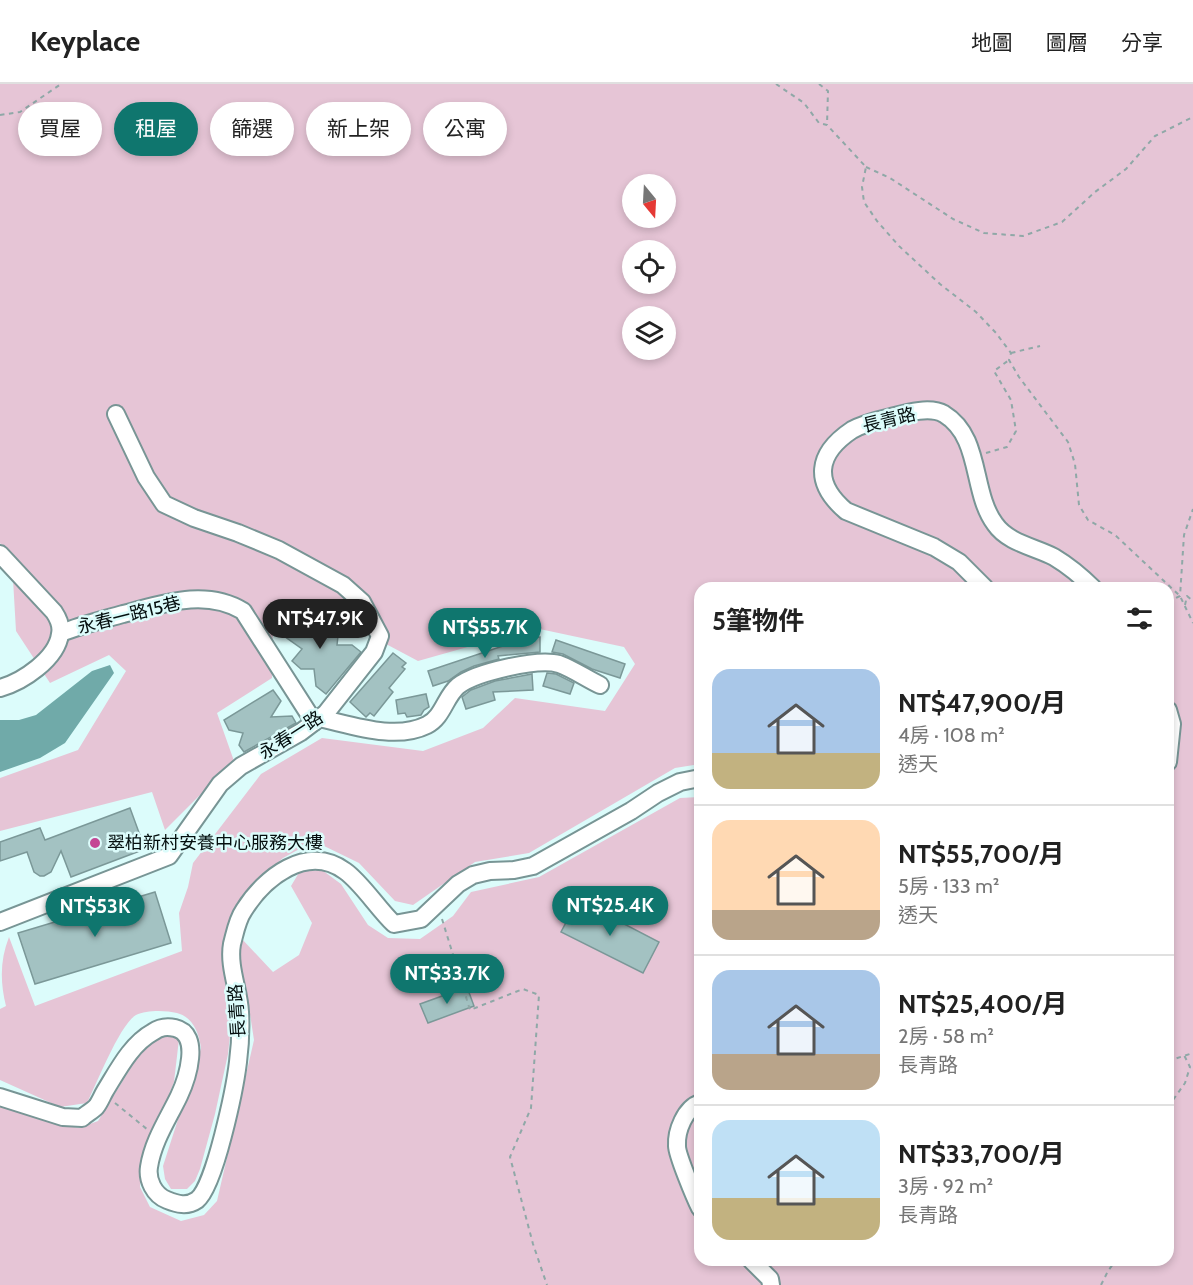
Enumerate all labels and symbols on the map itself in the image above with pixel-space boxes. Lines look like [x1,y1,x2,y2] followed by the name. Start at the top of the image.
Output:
[622,174,676,228] north arrow
[860,403,918,437] street label: 長青路
[75,592,183,638] street label: 永春一路15巷
[258,599,382,650] pin: NT$47.9K
[423,608,547,659] pin: NT$55.7K
[255,706,327,764] street label: 永春一路
[107,832,323,854] place label: 翠柏新村安養中心服務大樓
[88,836,102,850] marker: 翠柏新村安養中心服務大樓
[548,886,672,937] pin: NT$25.4K
[46,887,144,938] pin: NT$53K
[385,954,509,1005] pin: NT$33.7K
[224,983,250,1039] street label: 長青路

